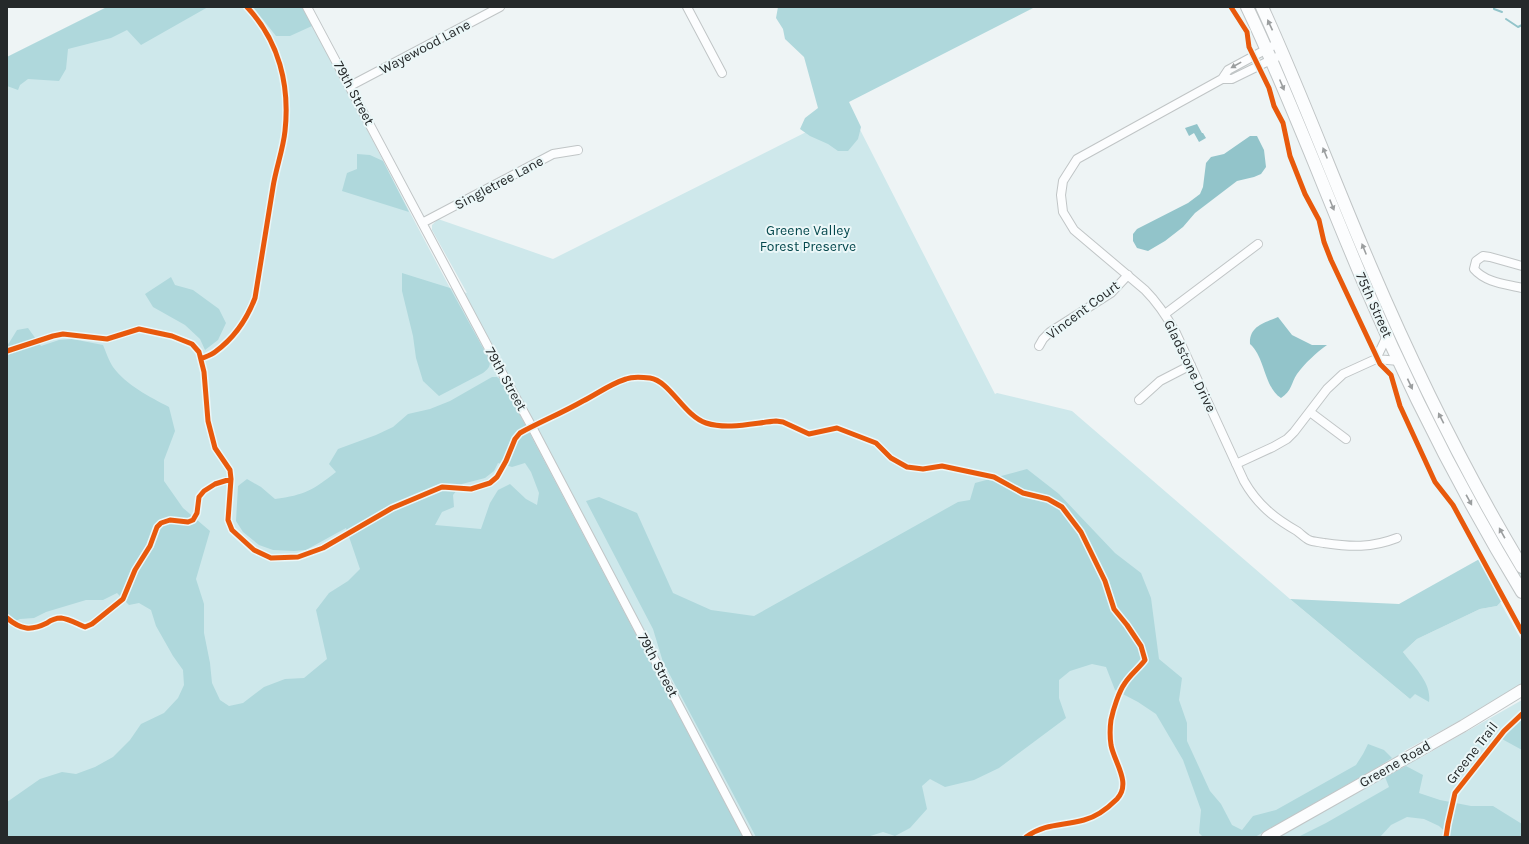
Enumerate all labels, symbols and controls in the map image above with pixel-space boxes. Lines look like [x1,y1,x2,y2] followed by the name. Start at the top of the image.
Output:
[377,16,473,78] street label: Wayewood Lane
[1267,19,1273,31] one-way arrow
[330,58,378,128] street label: 79th Street
[1230,62,1242,69] one-way arrow
[1280,79,1286,91] one-way arrow
[1321,146,1327,158] one-way arrow
[452,152,546,214] street label: Singletree Lane
[1329,199,1335,211] one-way arrow
[760,222,856,255] park label: Greene Valley Forest Preserve
[1360,243,1366,255] one-way arrow
[1352,270,1396,340] street label: 75th Street
[1043,277,1123,343] street label: Vincent Court
[1160,317,1220,415] street label: Gladstone Drive
[482,344,530,414] street label: 79th Street
[1407,379,1413,390] one-way arrow
[1438,413,1444,424] one-way arrow
[1466,494,1472,506] one-way arrow
[1499,527,1506,539] one-way arrow
[634,630,682,700] street label: 79th Street
[1442,719,1502,787] street label: Greene Trail
[1356,737,1434,791] street label: Greene Road

